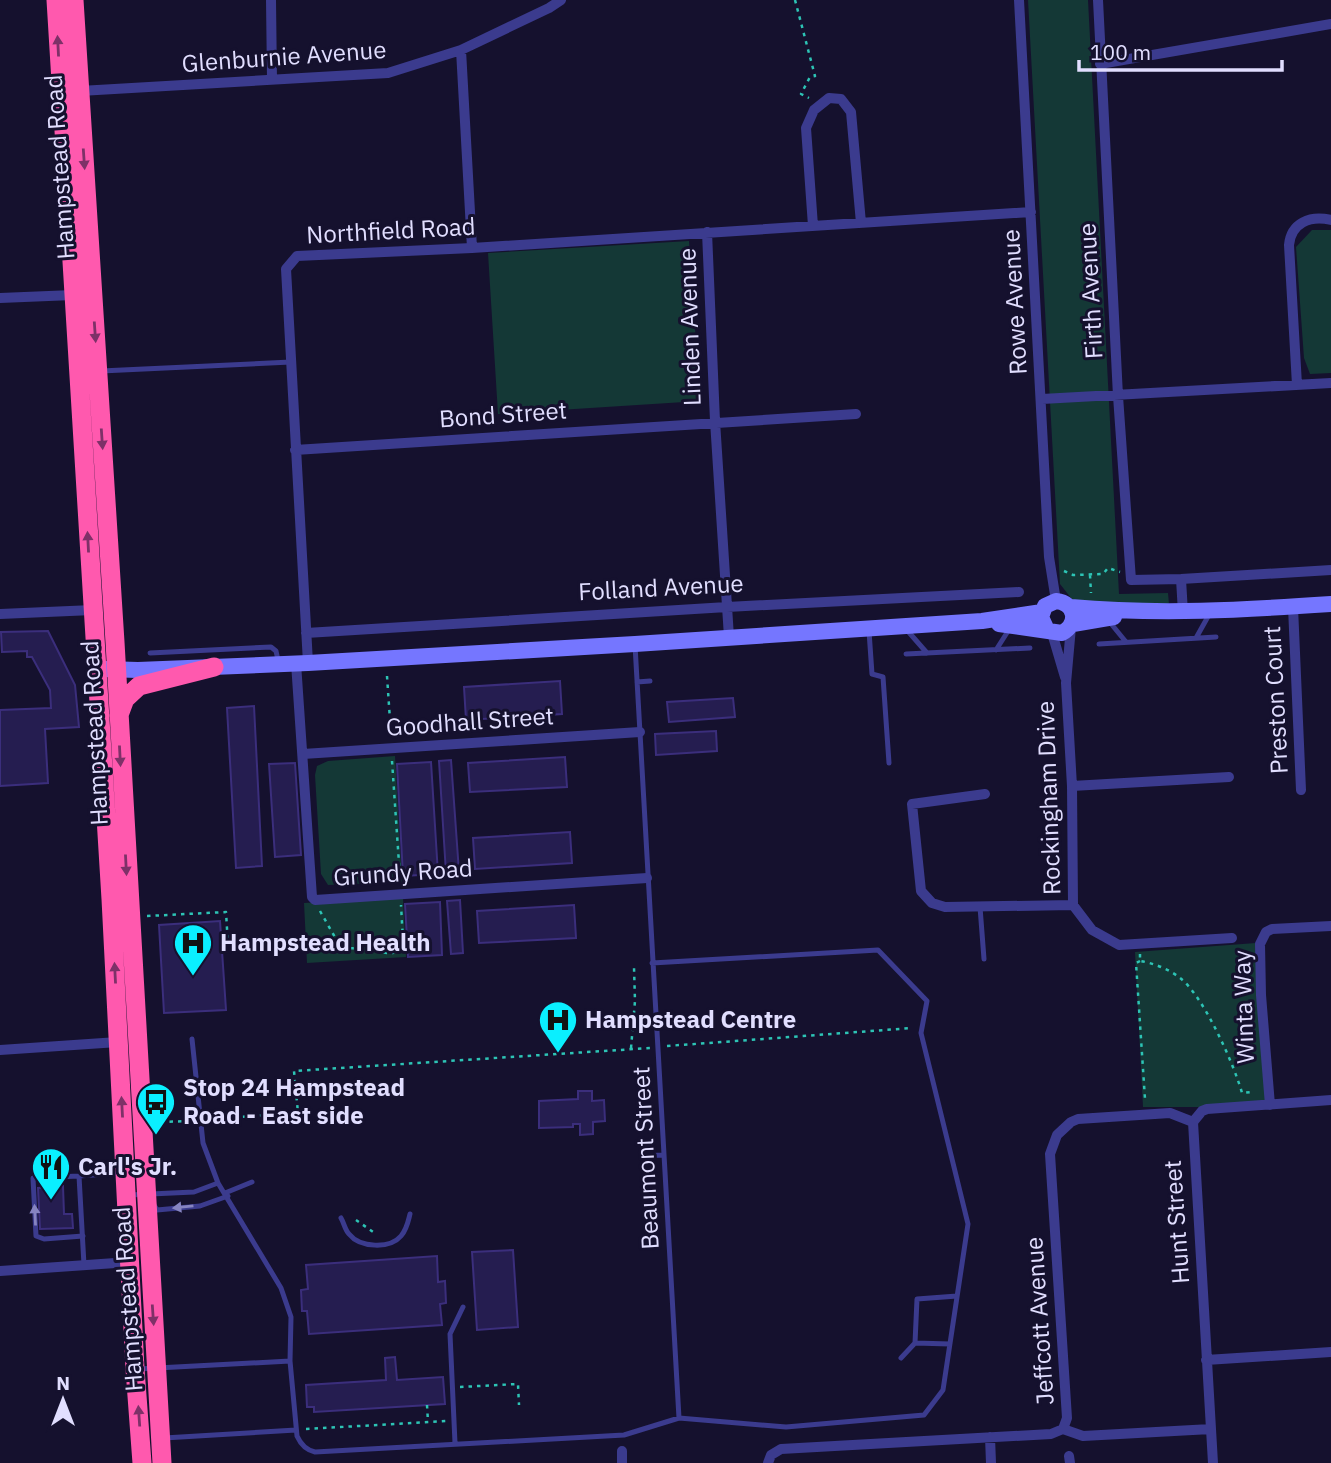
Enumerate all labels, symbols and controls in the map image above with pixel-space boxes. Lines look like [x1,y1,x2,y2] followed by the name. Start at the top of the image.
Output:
[1079,28,1282,72] scale bar
[181,33,387,79] street label: Glenburnie Avenue
[53,35,64,57] one-way arrow
[1090,38,1151,66] text: 100 m
[37,74,81,261] street label: Hampstead Road
[79,149,90,171] one-way arrow
[305,210,476,250] street label: Northfield Road
[1070,222,1110,360] street label: Firth Avenue
[994,229,1034,376] street label: Rowe Avenue
[670,247,708,407] street label: Linden Avenue
[90,321,101,343] one-way arrow
[438,394,568,434] street label: Bond Street
[97,428,108,450] one-way arrow
[83,531,94,553] one-way arrow
[578,567,744,607] street label: Folland Avenue
[1255,625,1295,775] street label: Preston Court
[73,640,115,826] street label: Hampstead Road
[385,699,555,743] street label: Goodhall Street
[1029,700,1067,896] street label: Rockingham Drive
[115,745,126,767] one-way arrow
[332,851,474,893] street label: Grundy Road
[121,854,132,876] one-way arrow
[172,922,214,977] hospital icon: Hampstead Health
[220,926,431,958] place label: Hampstead Health
[1225,950,1261,1064] street label: Winta Way
[109,962,120,984] one-way arrow
[537,999,579,1054] hospital icon: Hampstead Centre
[585,1003,796,1035] place label: Hampstead Centre
[624,1066,666,1250] street label: Beaumont Street
[183,1071,405,1131] place label: Stop 24 Hampstead Road - East side
[135,1081,177,1136] bus stop icon: Stop 24 Hampstead Road - East side
[116,1096,127,1118] one-way arrow
[30,1146,72,1201] restaurant icon: Carl's Jr.
[78,1150,177,1182] place label: Carl's Jr.
[1156,1159,1196,1285] street label: Hunt Street
[172,1202,194,1213] one-way arrow
[29,1204,40,1226] one-way arrow
[105,1206,149,1393] street label: Hampstead Road
[1017,1236,1061,1406] street label: Jeffcott Avenue
[148,1305,159,1327] one-way arrow
[28,1365,98,1435] north arrow
[56,1371,70,1395] text: N
[133,1405,144,1427] one-way arrow

